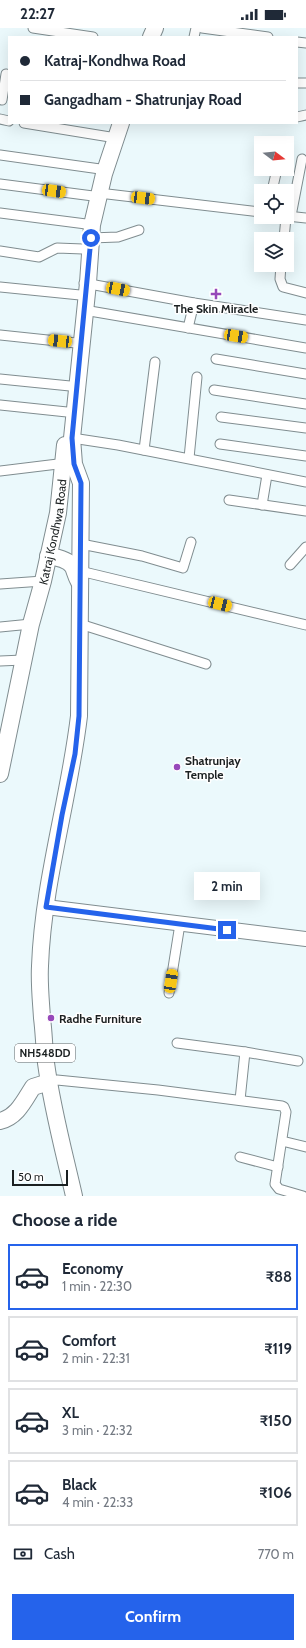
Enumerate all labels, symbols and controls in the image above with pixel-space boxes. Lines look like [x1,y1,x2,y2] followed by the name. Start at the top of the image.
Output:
[20,5,55,23] text: 22:27
[44,52,186,70] text: Katraj-Kondhwa Road
[44,91,242,109] text: Gangadham - Shatrunjay Road
[254,136,294,176] north arrow
[254,136,294,272] map controls
[41,183,67,199] car
[254,184,294,224] button: locate
[130,191,156,205] car
[82,229,100,247] route start
[254,232,294,272] button: layers
[105,281,131,297] car
[210,288,222,300] marker: The Skin Miracle
[174,301,258,316] place label: The Skin Miracle
[223,328,249,344] car
[47,334,73,348] car
[35,478,69,586] street label: Katraj Kondhwa Road
[207,595,233,613] car
[185,753,241,782] place label: Shatrunjay Temple
[172,762,182,772] marker: Shatrunjay Temple
[194,872,260,900] callout: 2 min
[211,878,243,894] text: 2 min
[218,921,236,939] route end
[163,968,179,994] car
[59,1011,142,1026] place label: Radhe Furniture
[46,1013,56,1023] marker: Radhe Furniture
[15,1044,75,1062] road number: NH548DD
[12,1168,68,1187] scale bar
[18,1170,44,1184] text: 50 m
[12,1209,117,1231] text: Choose a ride
[14,1259,50,1295] icon: car
[62,1260,123,1278] text: Economy
[266,1268,292,1286] text: ₹88
[62,1278,132,1294] text: 1 min · 22:30
[14,1331,50,1367] icon: car
[62,1332,116,1350] text: Comfort
[264,1340,292,1358] text: ₹119
[62,1350,130,1366] text: 2 min · 22:31
[14,1403,50,1439] icon: car
[62,1404,79,1422] text: XL
[260,1412,292,1430] text: ₹150
[62,1422,133,1438] text: 3 min · 22:32
[14,1475,50,1511] icon: car
[62,1476,97,1494] text: Black
[259,1484,292,1502] text: ₹106
[62,1494,133,1510] text: 4 min · 22:33
[12,1543,34,1565] icon: cash
[44,1545,75,1563] text: Cash
[258,1546,294,1562] text: 770 m
[12,1594,294,1640] button: Confirm

